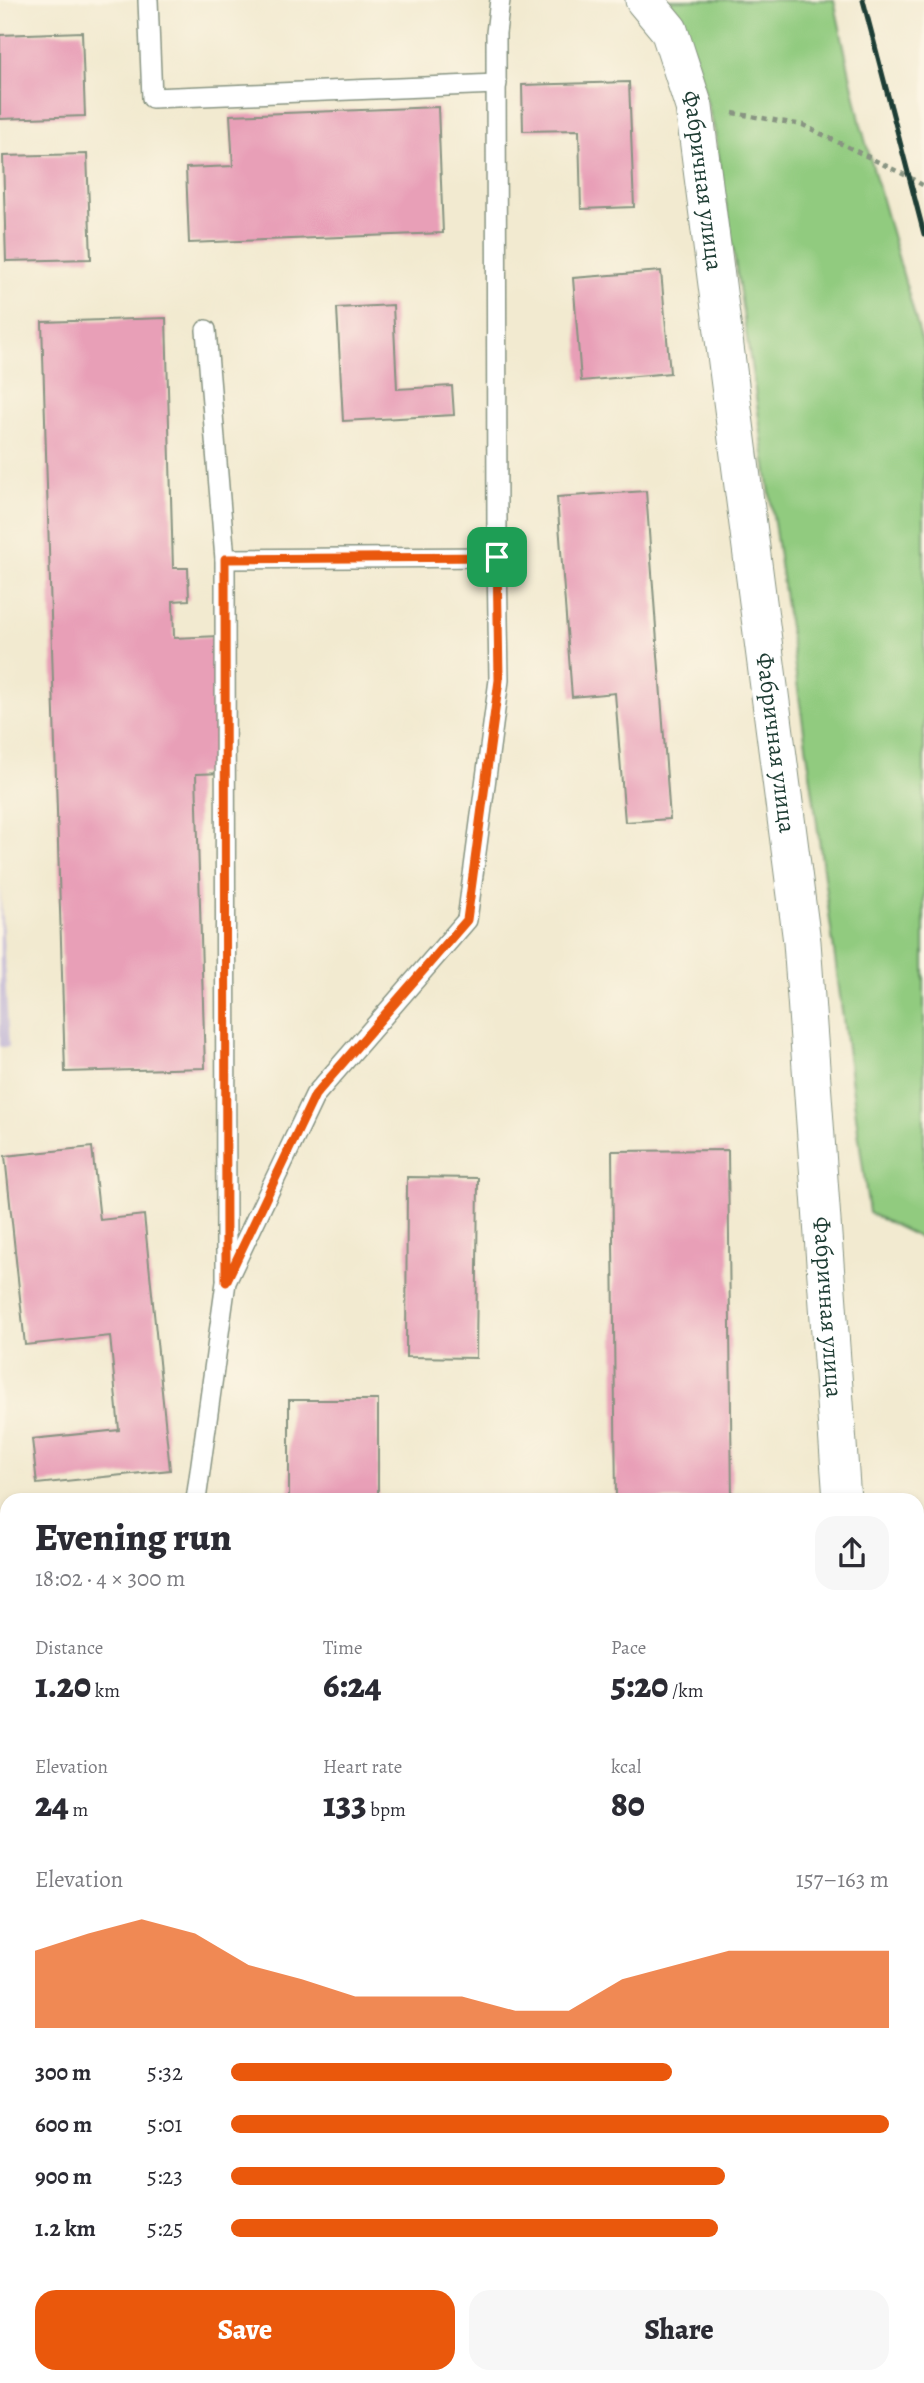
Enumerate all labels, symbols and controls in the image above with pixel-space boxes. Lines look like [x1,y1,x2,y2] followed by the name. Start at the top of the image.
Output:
[674,86,731,272] street label: Фабричная улица
[467,527,527,587] pin
[478,538,516,576] icon: arrive
[749,651,804,835] street label: Фабричная улица
[806,1215,851,1399] street label: Фабричная улица
[35,1511,232,1563] text: Evening run
[815,1516,889,1590] button: share
[35,1563,185,1594] text: 18:02 · 4 × 300 m
[35,1635,103,1661] text: Distance
[323,1635,362,1661] text: Time
[611,1635,646,1661] text: Pace
[35,1661,91,1709] text: 1.20
[323,1661,382,1709] text: 6:24
[611,1661,668,1709] text: 5:20
[91,1678,120,1704] text: km
[668,1678,704,1704] text: /km
[35,1754,108,1780] text: Elevation
[323,1754,402,1780] text: Heart rate
[611,1754,641,1780] text: kcal
[35,1780,69,1828] text: 24
[323,1780,366,1828] text: 133
[611,1780,645,1828] text: 80
[69,1797,88,1823] text: m
[366,1797,406,1823] text: bpm
[35,1864,123,1895] text: Elevation
[796,1864,889,1895] text: 157–163 m
[35,2057,91,2088] text: 300 m
[147,2057,183,2088] text: 5:32
[35,2109,92,2140] text: 600 m
[147,2109,183,2140] text: 5:01
[35,2161,92,2192] text: 900 m
[147,2161,183,2192] text: 5:23
[35,2213,96,2244] text: 1.2 km
[147,2213,183,2244] text: 5:25
[35,2290,455,2370] button: Save
[469,2290,889,2370] button: Share

